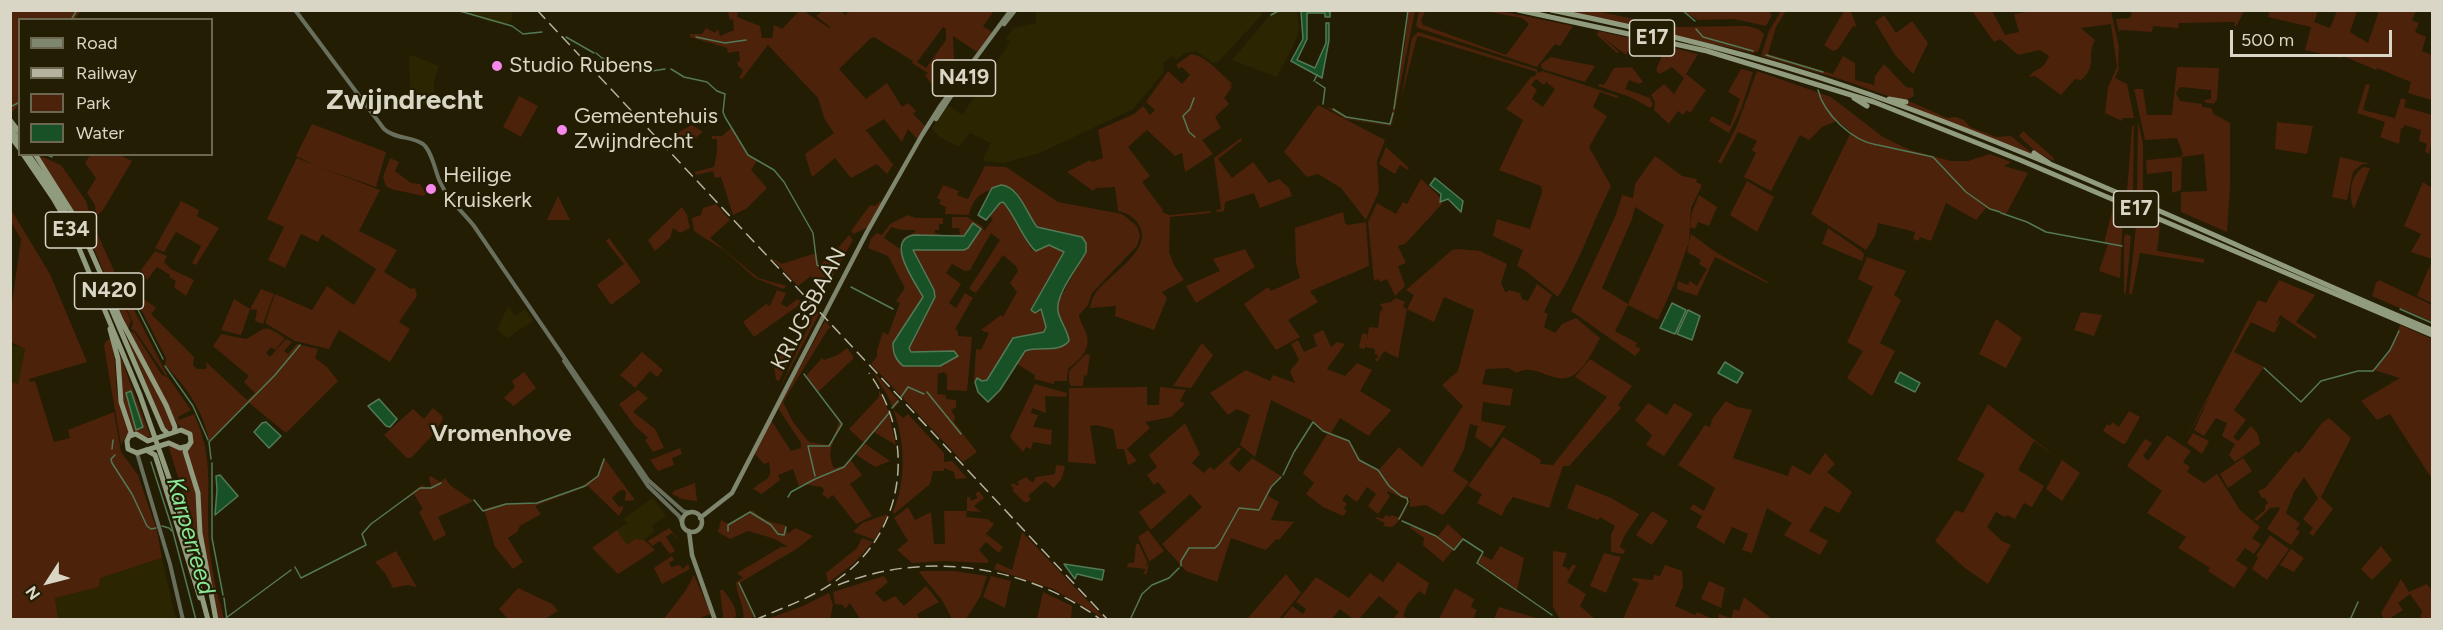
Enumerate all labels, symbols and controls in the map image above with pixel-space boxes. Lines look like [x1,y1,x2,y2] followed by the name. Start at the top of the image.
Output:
[18,18,213,156] legend
[2233,18,2395,56] scale bar
[1630,20,1674,56] road number: E17
[2241,29,2294,51] text: 500 m
[76,32,117,54] text: Road
[509,53,653,79] place label: Studio Rubens
[490,59,504,73] marker: Studio Rubens
[932,60,996,96] road number: N419
[76,62,137,84] text: Railway
[326,84,484,118] district label: Zwijndrecht
[76,92,110,114] text: Park
[574,104,718,156] place label: Gemeentehuis Zwijndrecht
[76,122,124,144] text: Water
[555,123,569,137] marker: Gemeentehuis Zwijndrecht
[443,163,532,214] place label: Heilige Kruiskerk
[424,182,438,196] marker: Heilige Kruiskerk
[2114,191,2158,227] road number: E17
[46,212,97,248] road number: E34
[766,243,852,375] street label: KRIJGSBAAN
[74,273,144,309] road number: N420
[430,420,572,448] district label: Vromenhove
[160,474,220,598] water label: Karperreed
[18,552,78,612] north arrow
[22,582,44,603] text: N

